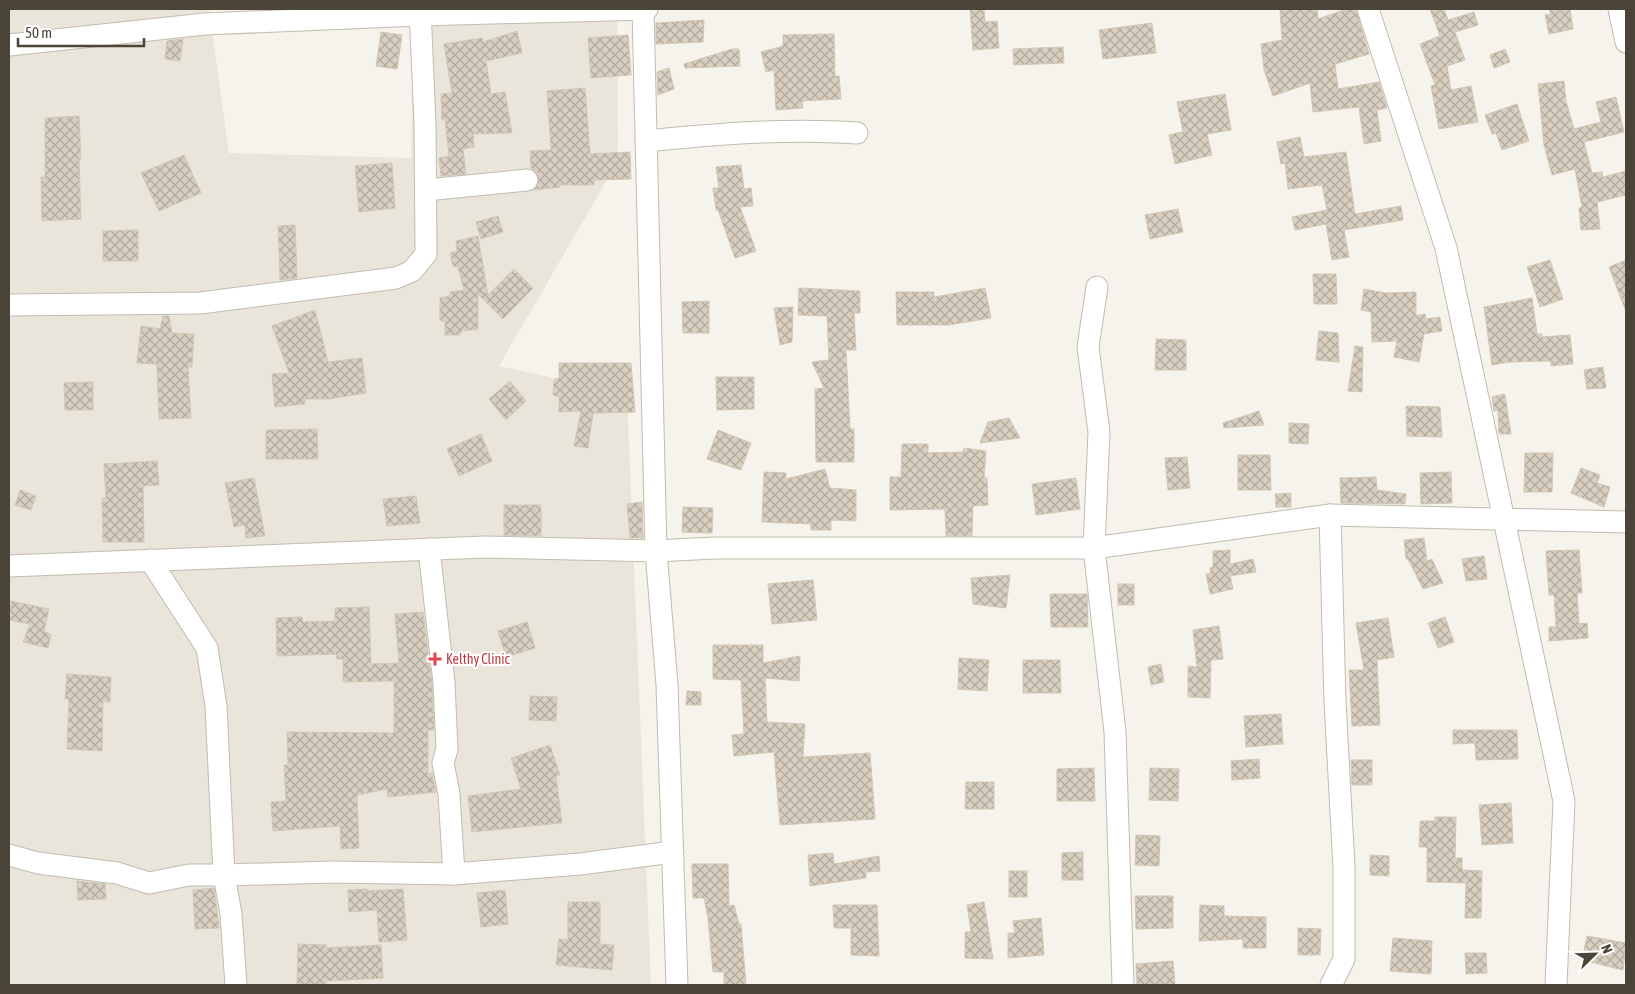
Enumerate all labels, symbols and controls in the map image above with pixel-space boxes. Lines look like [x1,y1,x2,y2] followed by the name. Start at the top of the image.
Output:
[18,15,144,47] scale bar
[25,24,52,41] text: 50 m
[446,651,510,667] place label: Kelthy Clinic
[428,652,442,666] marker: Kelthy Clinic
[1570,929,1620,979] north arrow
[1598,942,1616,956] text: N

